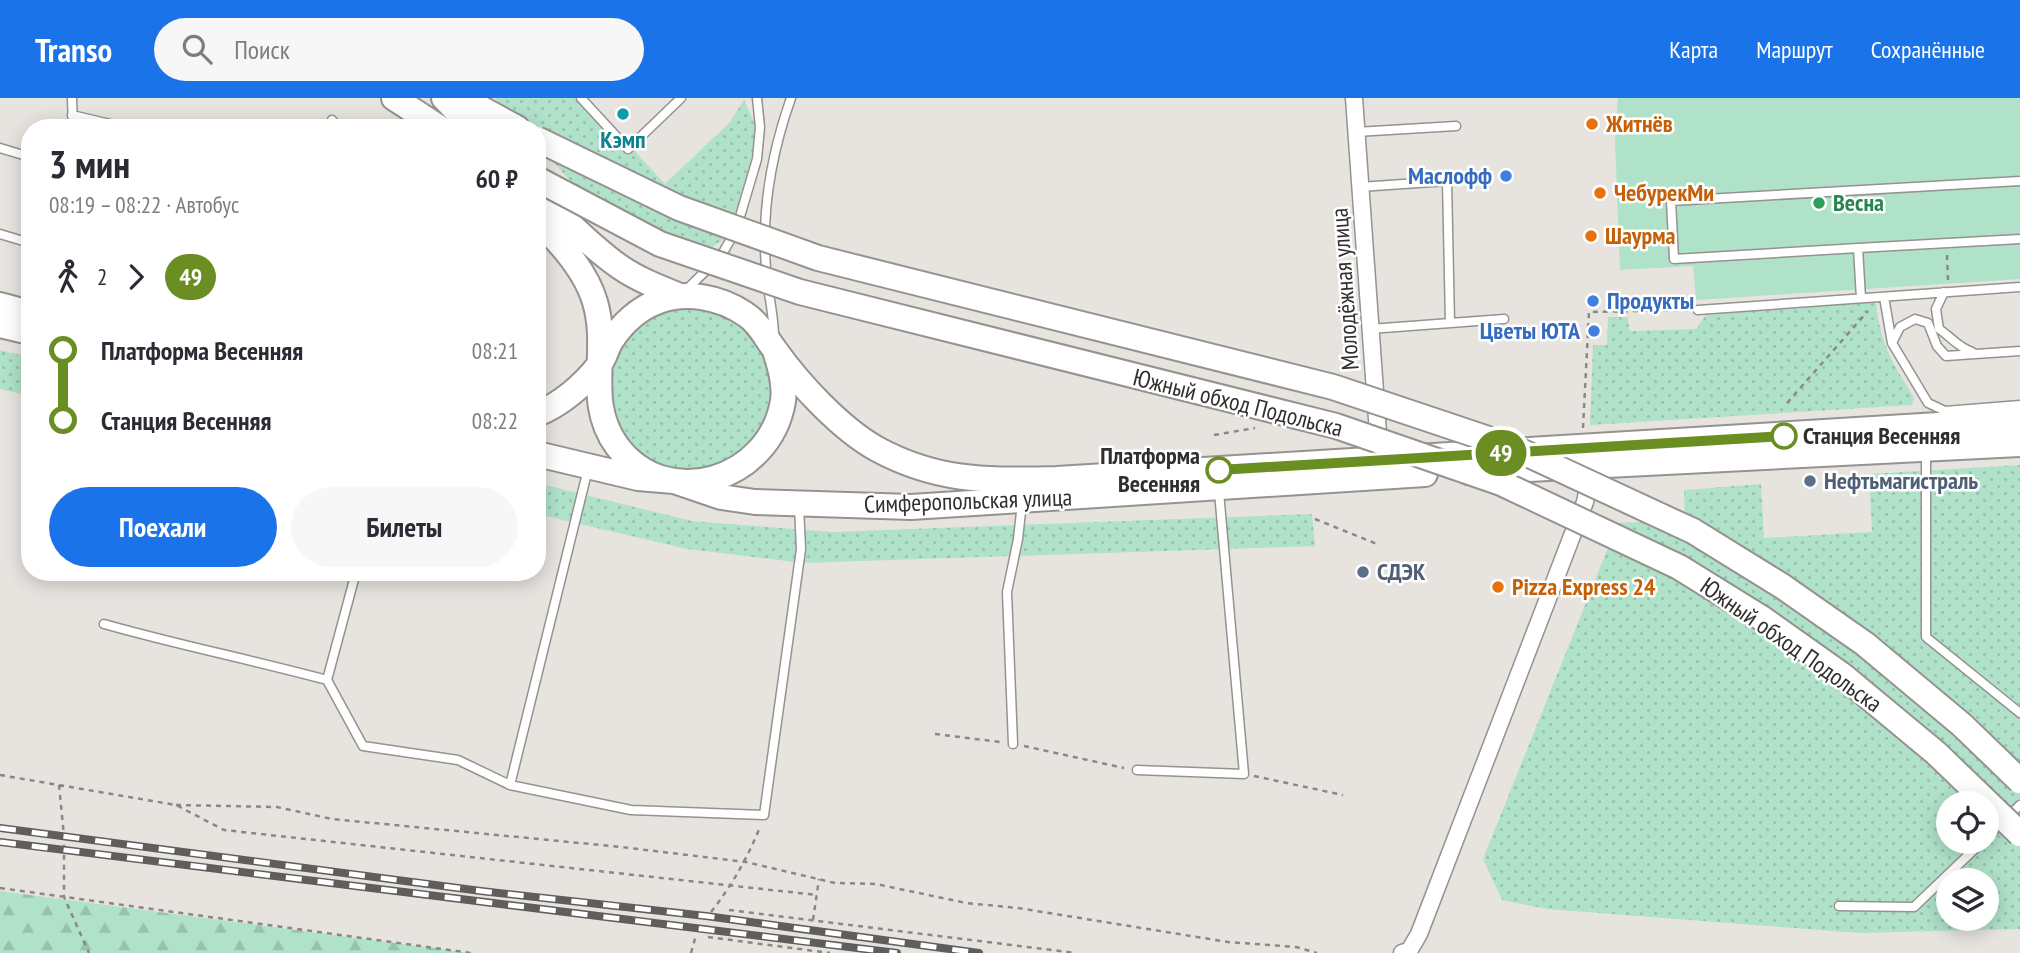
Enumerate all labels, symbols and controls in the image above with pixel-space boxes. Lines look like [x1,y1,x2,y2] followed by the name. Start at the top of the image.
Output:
[154,18,644,81] search box
[35,28,112,71] text: Transo
[178,30,216,68] icon: search
[234,33,290,66] text: Поиск
[1669,34,1718,65] text: Карта
[1756,34,1833,65] text: Маршрут
[1871,34,1985,65] text: Сохранённые
[615,106,631,122] marker: Кэмп
[1605,108,1673,139] place label: Житнёв
[1584,116,1600,132] marker: Житнёв
[600,124,646,155] place label: Кэмп
[49,139,130,188] text: 3 мин
[1408,160,1492,191] place label: Маслофф
[475,162,518,195] text: 60 ₽
[1498,168,1514,184] marker: Маслофф
[1614,177,1714,208] place label: ЧебурекМи
[1592,185,1608,201] marker: ЧебурекМи
[1833,187,1884,218] place label: Весна
[49,190,239,219] text: 08:19 – 08:22 · Автобус
[1811,195,1827,211] marker: Весна
[1323,207,1366,371] street label: Молодёжная улица
[1605,220,1676,251] place label: Шаурма
[1583,228,1599,244] marker: Шаурма
[49,258,87,296] icon: walk
[117,258,155,296] icon: forward
[179,261,202,292] text: 49
[97,262,107,291] text: 2
[1607,285,1694,316] place label: Продукты
[1585,293,1601,309] marker: Продукты
[1480,315,1581,346] place label: Цветы ЮТА
[1586,323,1602,339] marker: Цветы ЮТА
[101,334,303,367] text: Платформа Весенняя
[472,336,518,365] text: 08:21
[1130,361,1346,444] street label: Южный обход Подольска
[101,404,271,437] text: Станция Весенняя
[472,406,518,435] text: 08:22
[1803,420,1960,451] place label: Станция Весенняя
[1771,423,1797,449] marker: Станция Весенняя
[1470,430,1532,476] line badge: 49
[1490,437,1512,468] text: 49
[1100,440,1200,499] place label: Платформа Весенняя
[1206,457,1232,483] marker: Платформа Весенняя
[1824,465,1978,496] place label: Нефтьмагистраль
[1802,473,1818,489] marker: Нефтьмагистраль
[863,481,1073,520] street label: Симферопольская улица
[49,487,277,567] button: Поехали
[291,487,518,567] button: Билеты
[1377,556,1426,587] place label: СДЭК
[1355,564,1371,580] marker: СДЭК
[1694,570,1888,719] street label: Южный обход Подольска
[1512,571,1656,602] place label: Pizza Express 24
[1490,579,1506,595] marker: Pizza Express 24
[1936,791,1999,931] map controls
[1936,791,1999,854] button: locate
[1936,868,1999,931] button: layers

